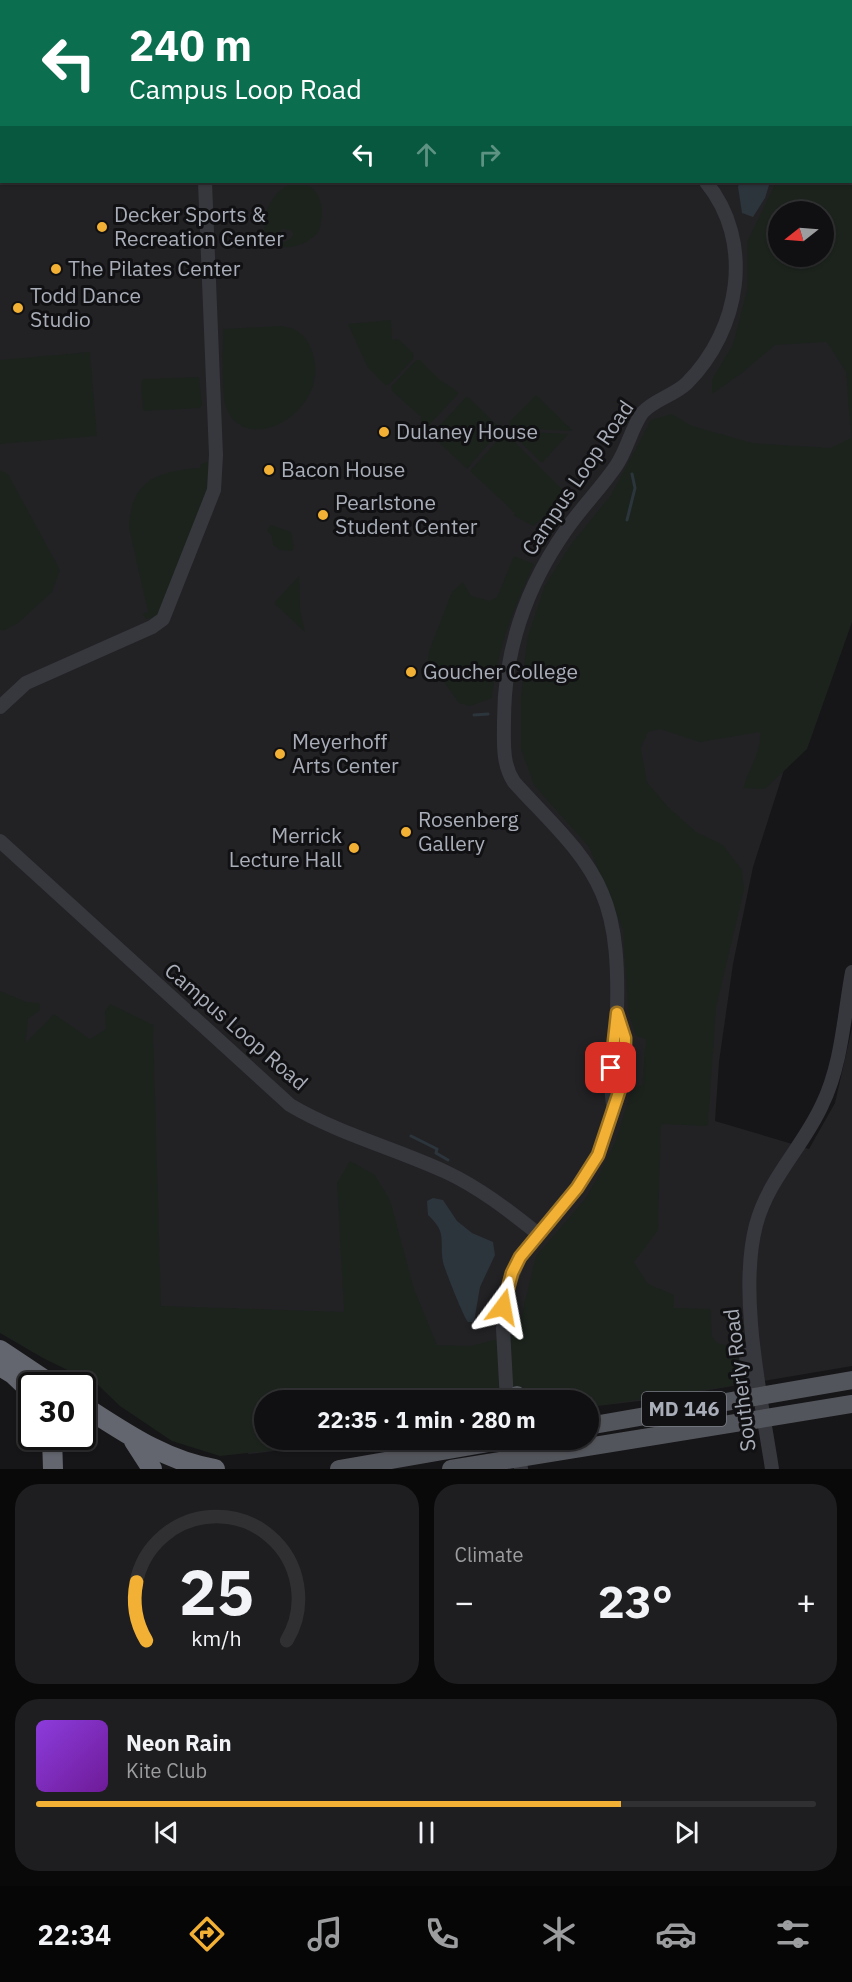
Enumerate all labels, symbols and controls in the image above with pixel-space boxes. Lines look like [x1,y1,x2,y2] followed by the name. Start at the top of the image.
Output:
[129,18,252,73] text: 240 m
[30,24,108,102] icon: left
[129,71,362,106] text: Campus Loop Road
[347,138,380,171] icon: left
[410,138,443,171] icon: ahead
[473,138,506,171] icon: right
[114,200,284,252] place label: Decker Sports & Recreation Center
[768,201,834,267] north arrow
[768,201,834,267] map controls
[95,220,109,234] marker: Decker Sports & Recreation Center
[68,254,241,282] place label: The Pilates Center
[49,262,63,276] marker: The Pilates Center
[30,281,141,333] place label: Todd Dance Studio
[11,301,25,315] marker: Todd Dance Studio
[515,395,639,560] street label: Campus Loop Road
[396,417,538,445] place label: Dulaney House
[377,425,391,439] marker: Dulaney House
[281,455,405,483] place label: Bacon House
[262,463,276,477] marker: Bacon House
[335,488,478,540] place label: Pearlstone Student Center
[316,508,330,522] marker: Pearlstone Student Center
[423,657,578,685] place label: Goucher College
[404,665,418,679] marker: Goucher College
[292,727,399,779] place label: Meyerhoff Arts Center
[273,747,287,761] marker: Meyerhoff Arts Center
[418,805,519,857] place label: Rosenberg Gallery
[229,821,342,873] place label: Merrick Lecture Hall
[399,825,413,839] marker: Rosenberg Gallery
[347,841,361,855] marker: Merrick Lecture Hall
[159,956,314,1096] street label: Campus Loop Road
[585,1042,636,1093] pin
[594,1051,627,1084] icon: arrive
[471,1275,535,1339] position arrow
[716,1307,762,1453] street label: Southerly Road
[18,1372,96,1450] speed limit sign: 30
[642,1392,726,1426] road number: MD 146
[317,1405,536,1434] text: 22:35 · 1 min · 280 m
[455,1541,523,1568] text: Climate
[179,1551,254,1632] text: 25
[598,1572,673,1630] text: 23°
[455,1580,474,1623] text: −
[796,1580,816,1623] text: +
[192,1624,242,1652] text: km/h
[126,1728,232,1757] text: Neon Rain
[126,1757,207,1784] text: Kite Club
[150,1816,183,1849] icon: previous
[410,1816,443,1849] icon: pause
[670,1816,703,1849] icon: next
[186,1913,228,1955] icon: directions
[304,1913,346,1955] icon: music
[421,1913,463,1955] icon: phone
[538,1913,580,1955] icon: climate
[655,1913,697,1955] icon: car
[772,1913,814,1955] icon: filters
[38,1917,111,1952] text: 22:34

